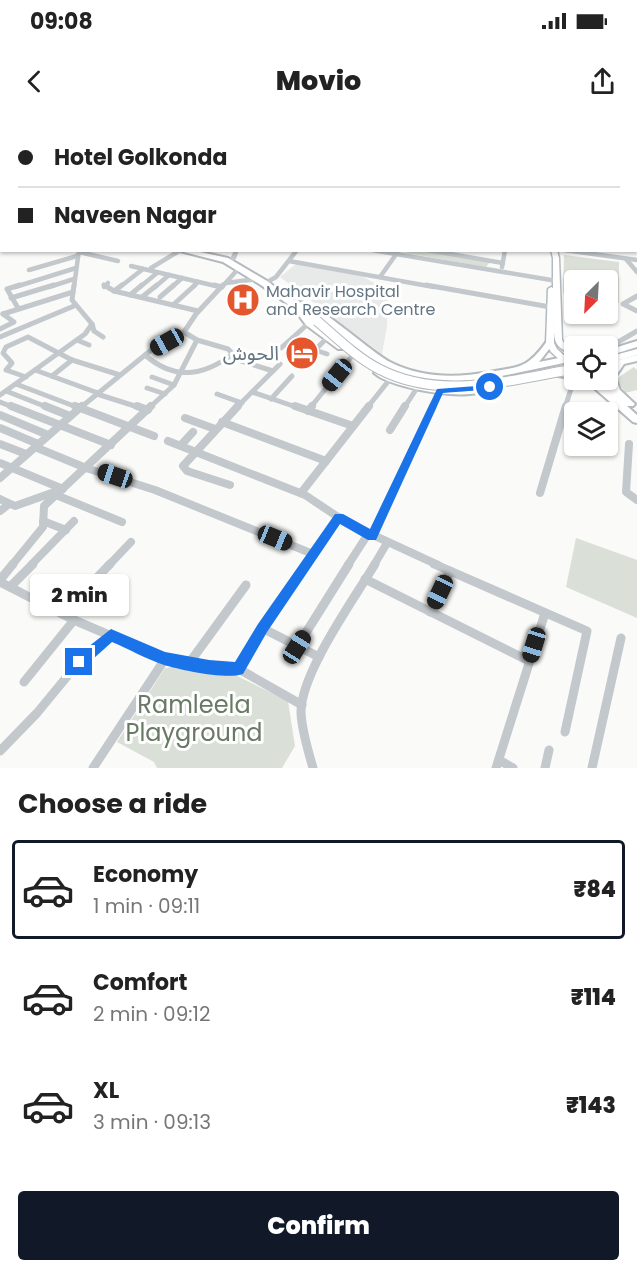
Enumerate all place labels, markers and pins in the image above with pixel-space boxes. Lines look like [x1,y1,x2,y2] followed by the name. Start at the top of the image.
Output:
[266,280,435,321] place label: Mahavir Hospital and Research Centre
[225,282,261,318] hospital icon: Mahavir Hospital and Research Centre
[284,335,320,371] hotel icon: الحوش
[223,339,279,367] place label: الحوش

